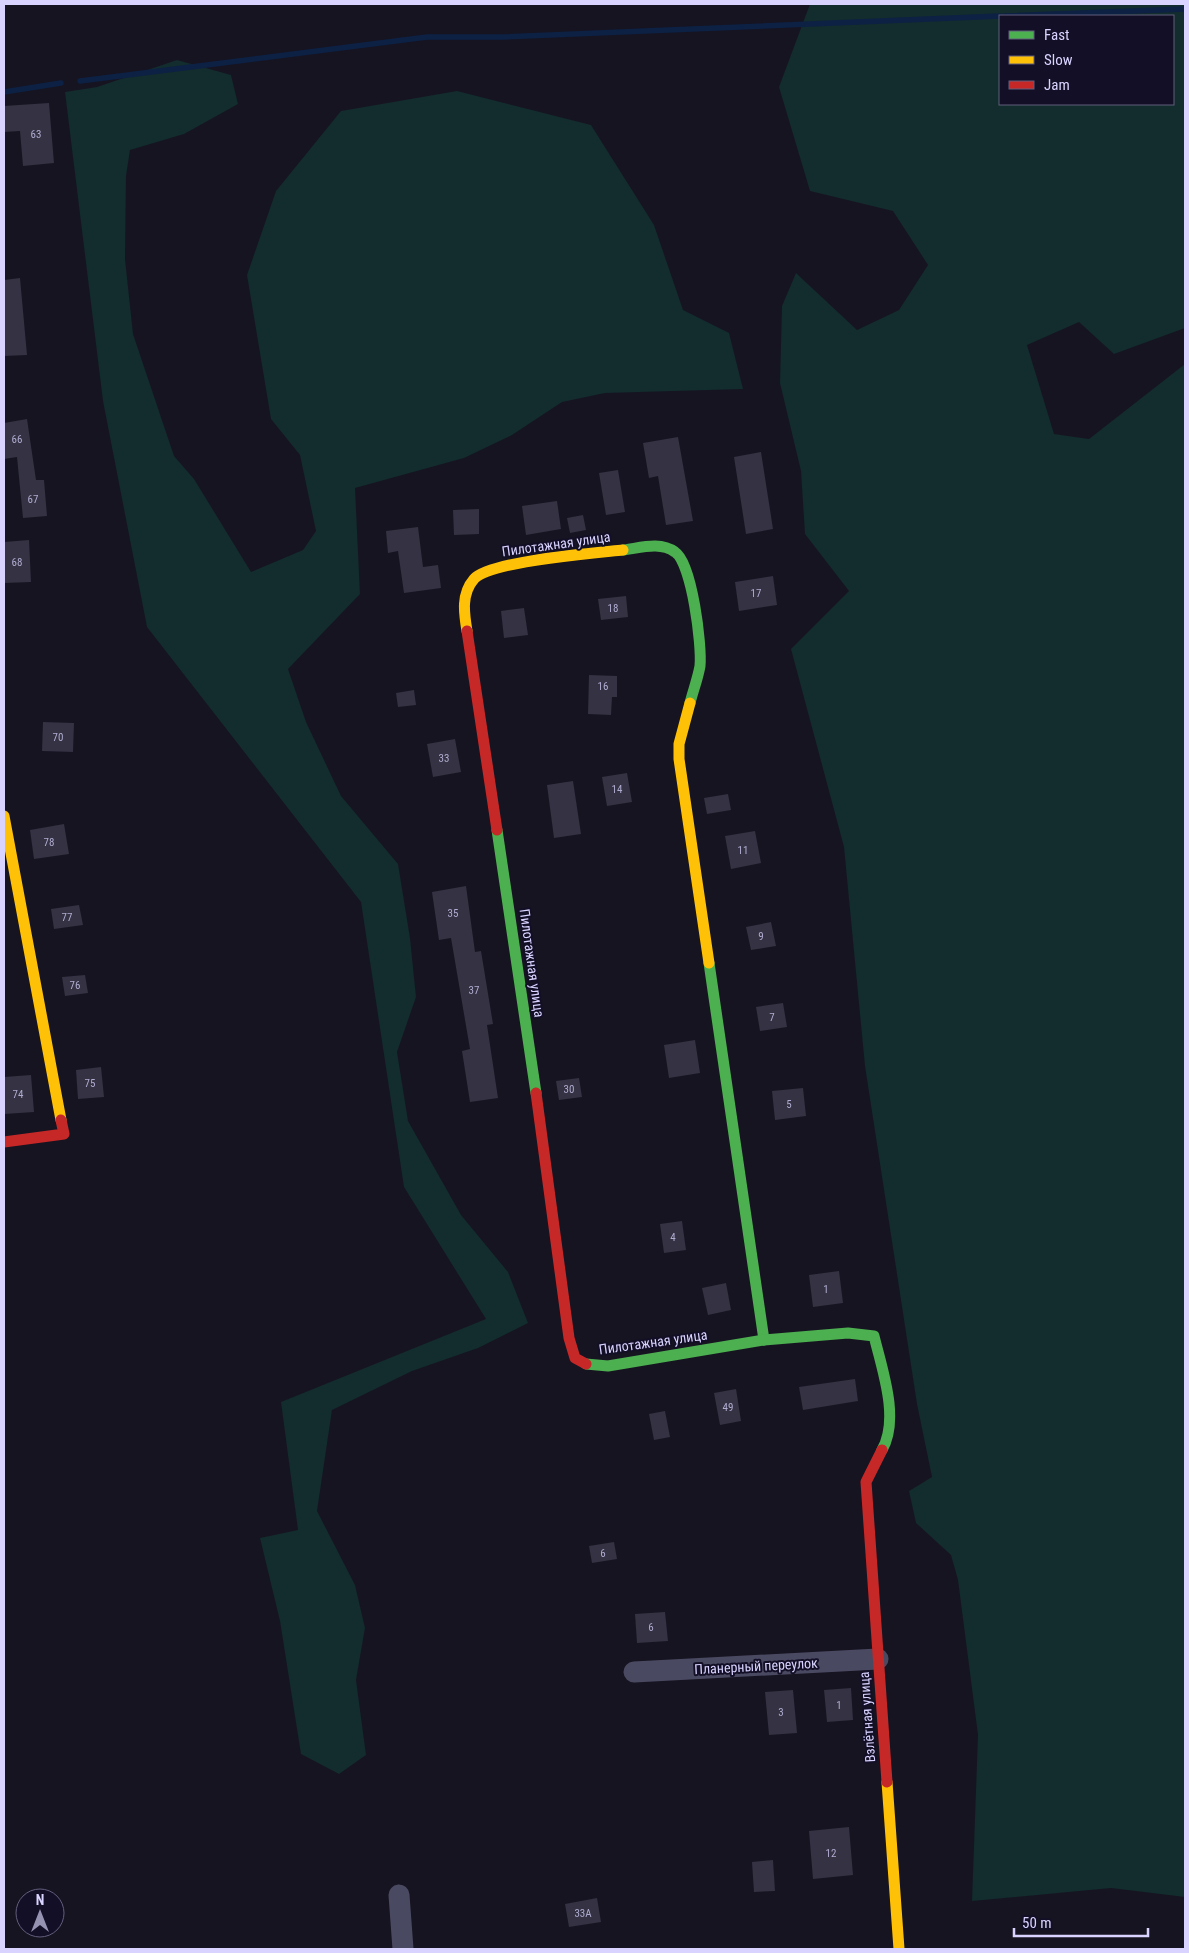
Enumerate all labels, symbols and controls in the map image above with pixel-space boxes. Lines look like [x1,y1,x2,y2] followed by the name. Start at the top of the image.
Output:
[999,15,1174,105] legend
[1044,26,1069,44] text: Fast
[1044,51,1073,69] text: Slow
[1044,76,1070,94] text: Jam
[31,128,41,141] house number: 63
[12,433,22,446] house number: 66
[28,493,38,506] house number: 67
[501,528,611,560] street label: Пилотажная улица
[12,556,22,569] house number: 68
[751,587,761,600] house number: 17
[608,602,618,615] house number: 18
[598,680,608,693] house number: 16
[53,731,63,744] house number: 70
[439,752,449,765] house number: 33
[612,783,623,796] house number: 14
[44,836,54,849] house number: 78
[738,844,748,857] house number: 11
[448,907,458,920] house number: 35
[516,908,548,1018] street label: Пилотажная улица
[62,911,72,924] house number: 77
[758,930,764,943] house number: 9
[70,979,80,992] house number: 76
[469,984,479,997] house number: 37
[769,1011,775,1024] house number: 7
[85,1077,95,1090] house number: 75
[564,1083,574,1096] house number: 30
[13,1088,24,1101] house number: 74
[786,1098,792,1111] house number: 5
[670,1231,676,1244] house number: 4
[823,1283,829,1296] house number: 1
[598,1326,708,1358] street label: Пилотажная улица
[723,1401,733,1414] house number: 49
[600,1547,606,1560] house number: 6
[648,1621,654,1634] house number: 6
[694,1655,818,1677] street label: Планерный переулок
[856,1671,878,1763] street label: Взлётная улица
[836,1699,842,1712] house number: 1
[778,1706,784,1719] house number: 3
[826,1847,836,1860] house number: 12
[15,1888,65,1938] north arrow
[36,1892,44,1908] text: N
[1014,1906,1148,1938] scale bar
[574,1907,592,1920] house number: 33А
[1022,1914,1052,1932] text: 50 m

